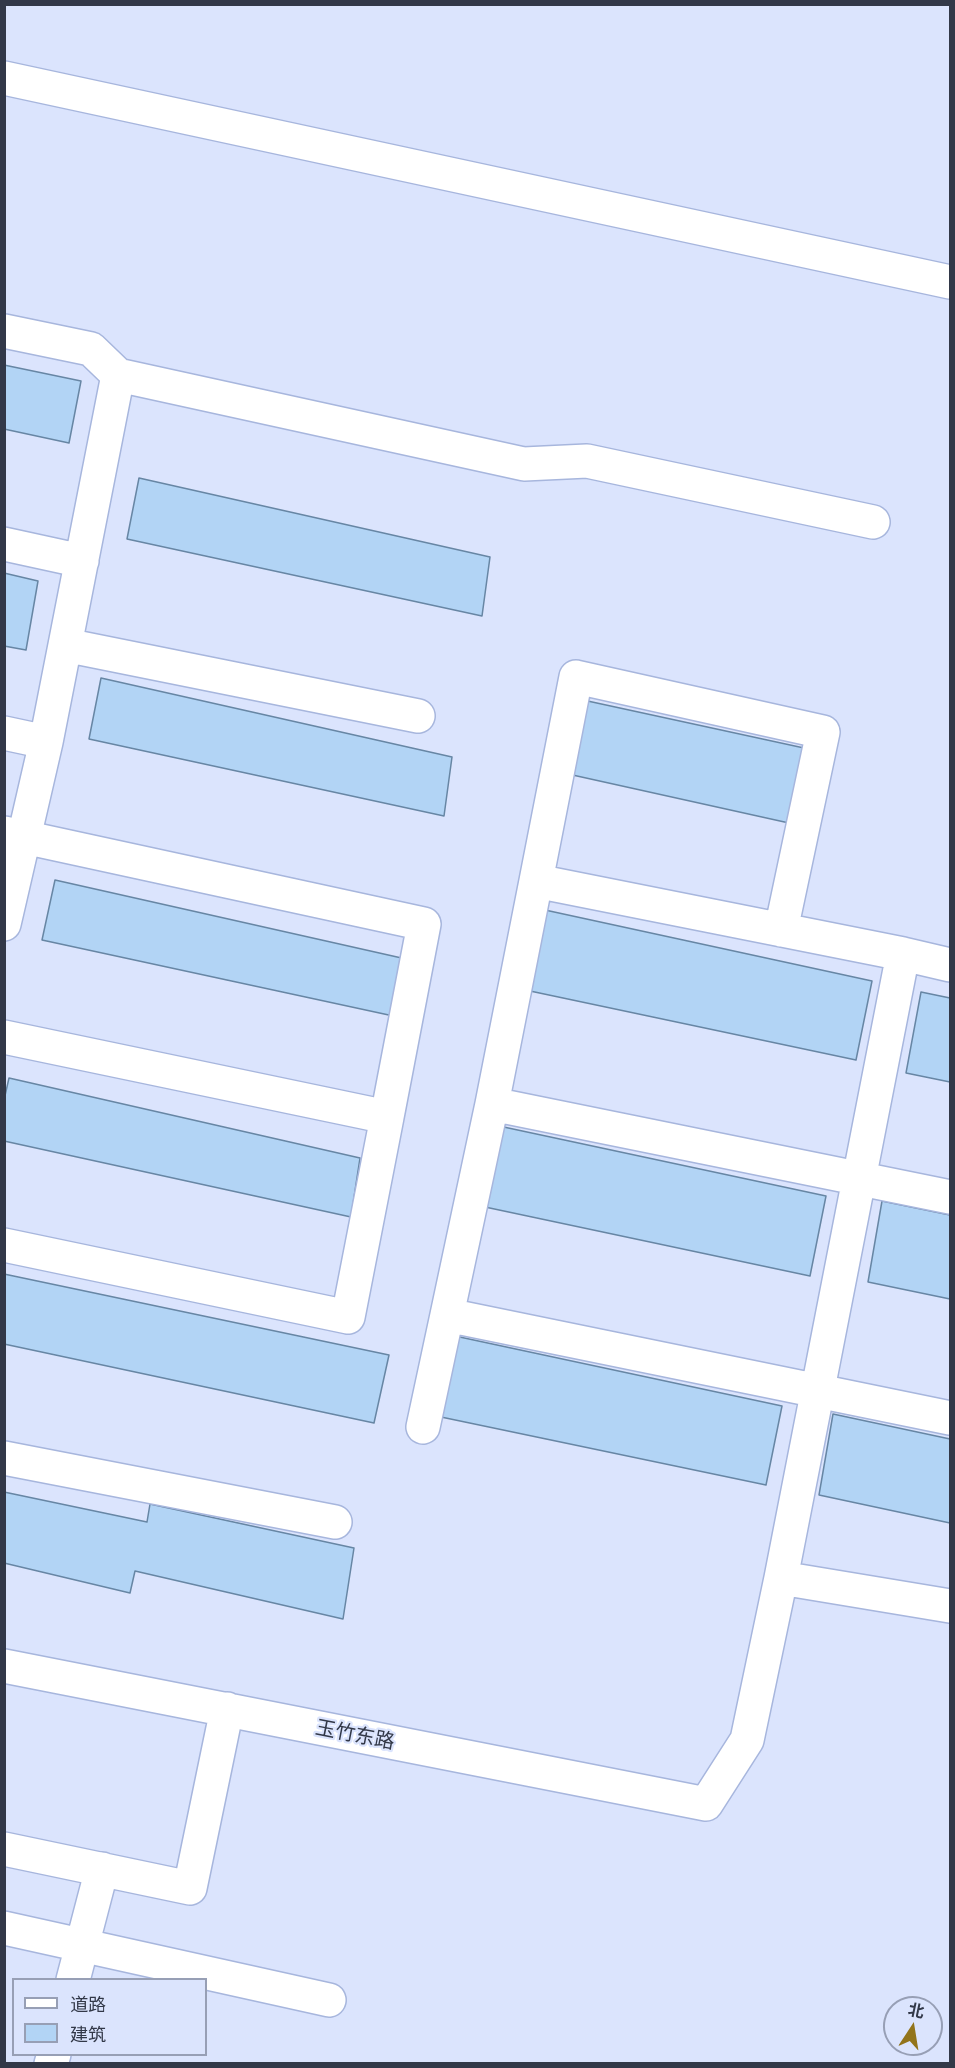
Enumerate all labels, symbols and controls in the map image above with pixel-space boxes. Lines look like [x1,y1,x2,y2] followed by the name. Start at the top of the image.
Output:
[313,1716,397,1754] street label: 玉竹东路
[12,1978,207,2056] legend
[70,1994,106,2015] text: 道路
[883,1996,943,2056] north arrow
[907,2000,926,2021] text: 北
[70,2024,106,2045] text: 建筑

